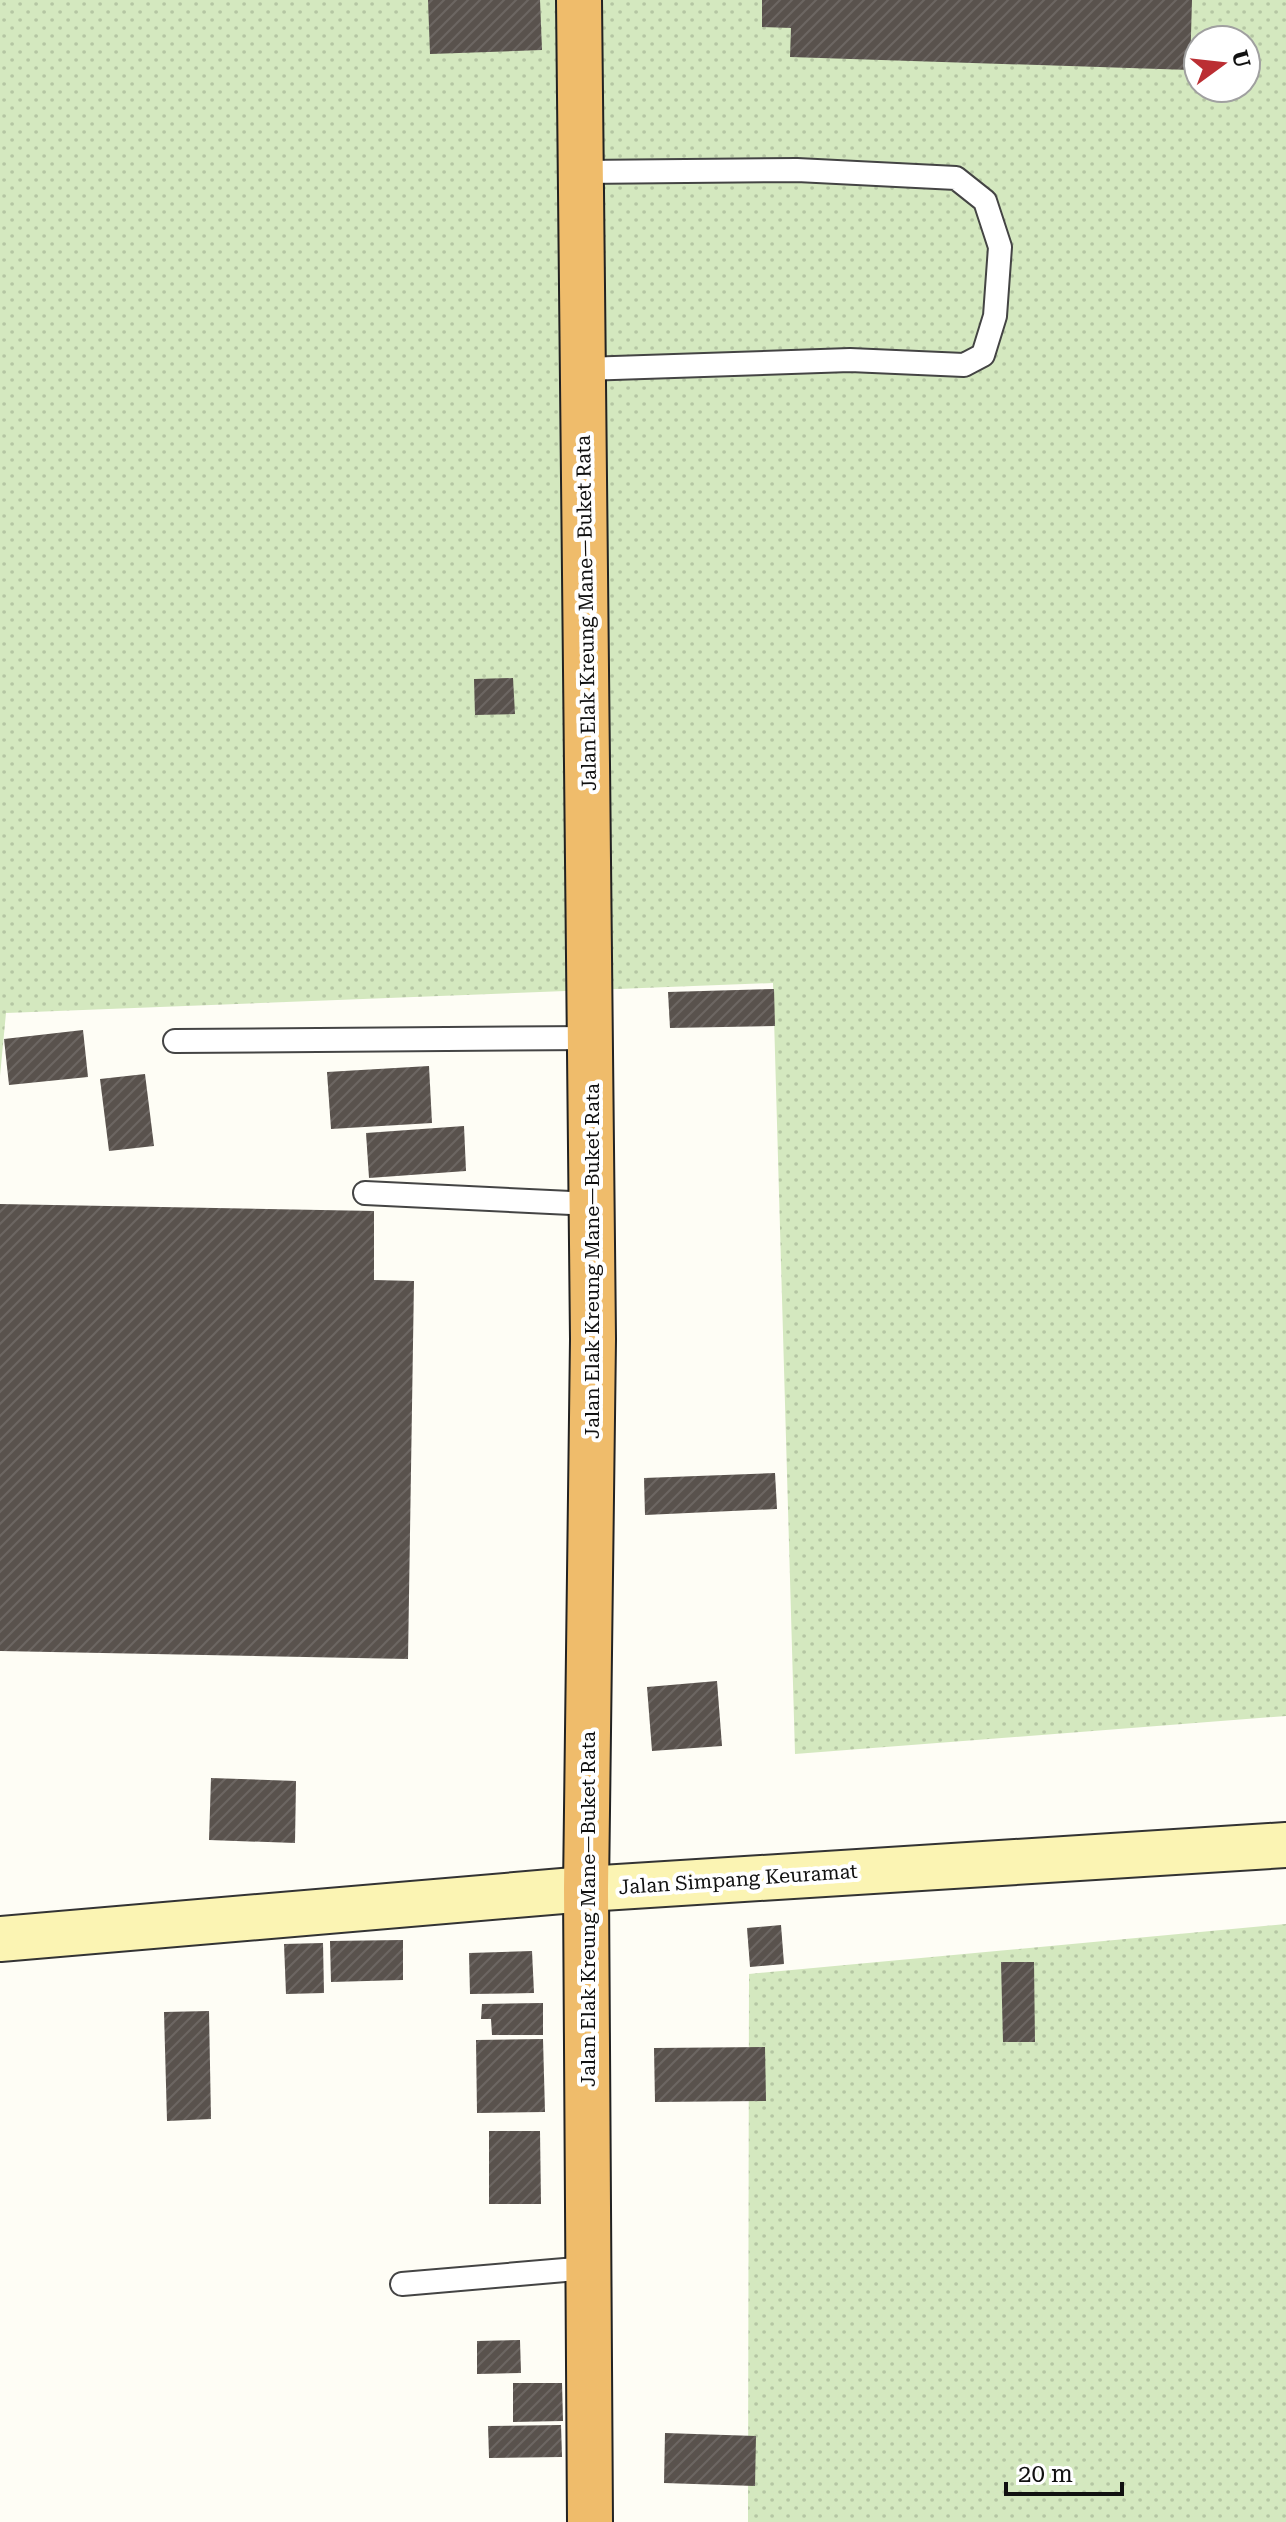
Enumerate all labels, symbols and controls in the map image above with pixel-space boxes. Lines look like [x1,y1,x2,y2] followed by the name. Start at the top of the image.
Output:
[1182,24,1262,104] north arrow
[1227,48,1255,70] text: U
[571,435,601,791] street label: Jalan Elak Kreung Mane—Buket Rata
[580,1083,604,1439] street label: Jalan Elak Kreung Mane—Buket Rata
[576,1731,600,2087] street label: Jalan Elak Kreung Mane—Buket Rata
[618,1859,859,1899] street label: Jalan Simpang Keuramat
[1006,2446,1122,2496] scale bar
[1018,2460,1073,2488] text: 20 m

